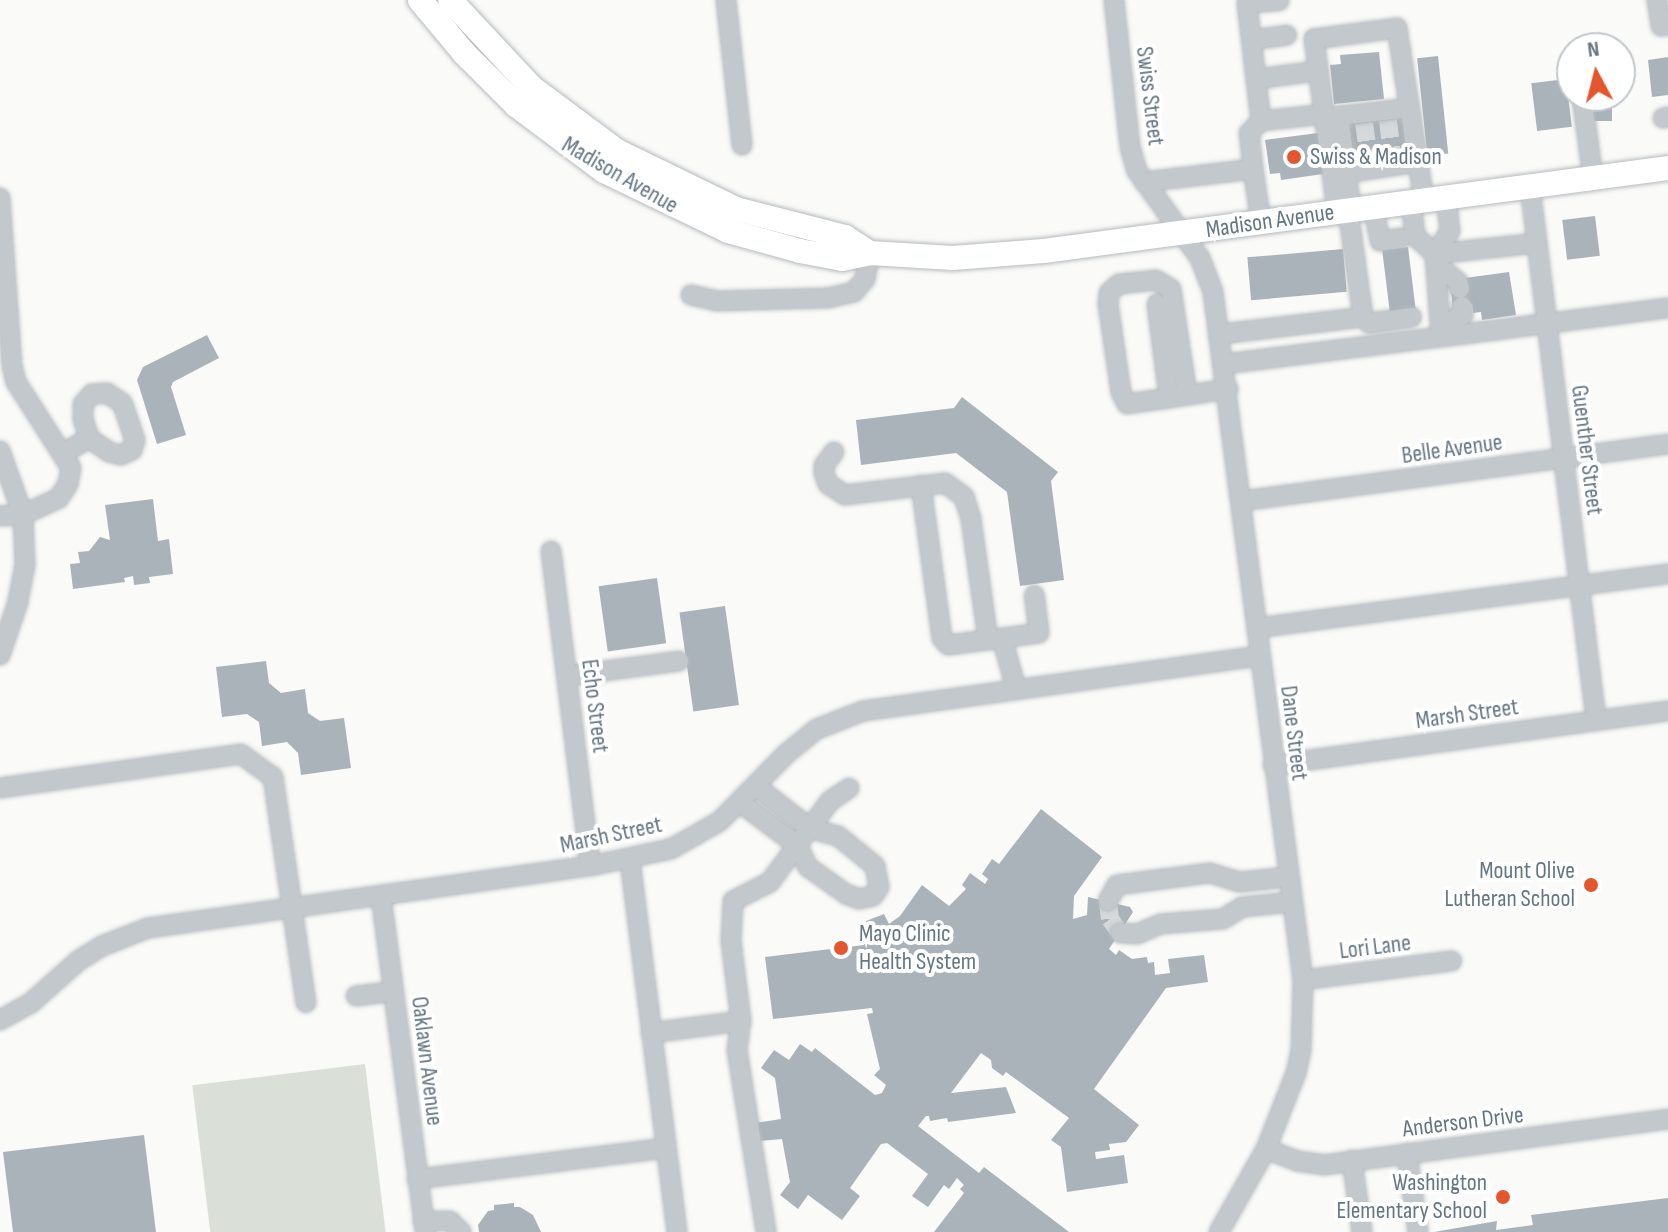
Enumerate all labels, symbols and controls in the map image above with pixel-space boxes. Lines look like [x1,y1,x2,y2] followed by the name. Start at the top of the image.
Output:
[1556,32,1636,112] north arrow
[1586,36,1601,64] text: N
[1130,45,1170,147] street label: Swiss Street
[557,130,683,220] street label: Madison Avenue
[1310,143,1442,171] place label: Swiss & Madison
[1285,148,1303,166] marker: Swiss & Madison
[1204,198,1336,244] street label: Madison Avenue
[1565,383,1609,517] street label: Guenther Street
[1400,428,1504,470] street label: Belle Avenue
[575,658,615,754] street label: Echo Street
[1274,684,1314,782] street label: Dane Street
[1414,693,1520,735] street label: Marsh Street
[557,810,665,860] street label: Marsh Street
[1444,857,1575,913] place label: Mount Olive Lutheran School
[1582,876,1600,894] marker: Mount Olive Lutheran School
[859,920,976,976] place label: Mayo Clinic Health System
[1338,928,1412,966] street label: Lori Lane
[830,937,852,959] marker: Mayo Clinic Health System
[405,995,449,1127] street label: Oaklawn Avenue
[1401,1100,1525,1144] street label: Anderson Drive
[1336,1169,1487,1225] place label: Washington Elementary School
[1494,1188,1512,1206] marker: Washington Elementary School

